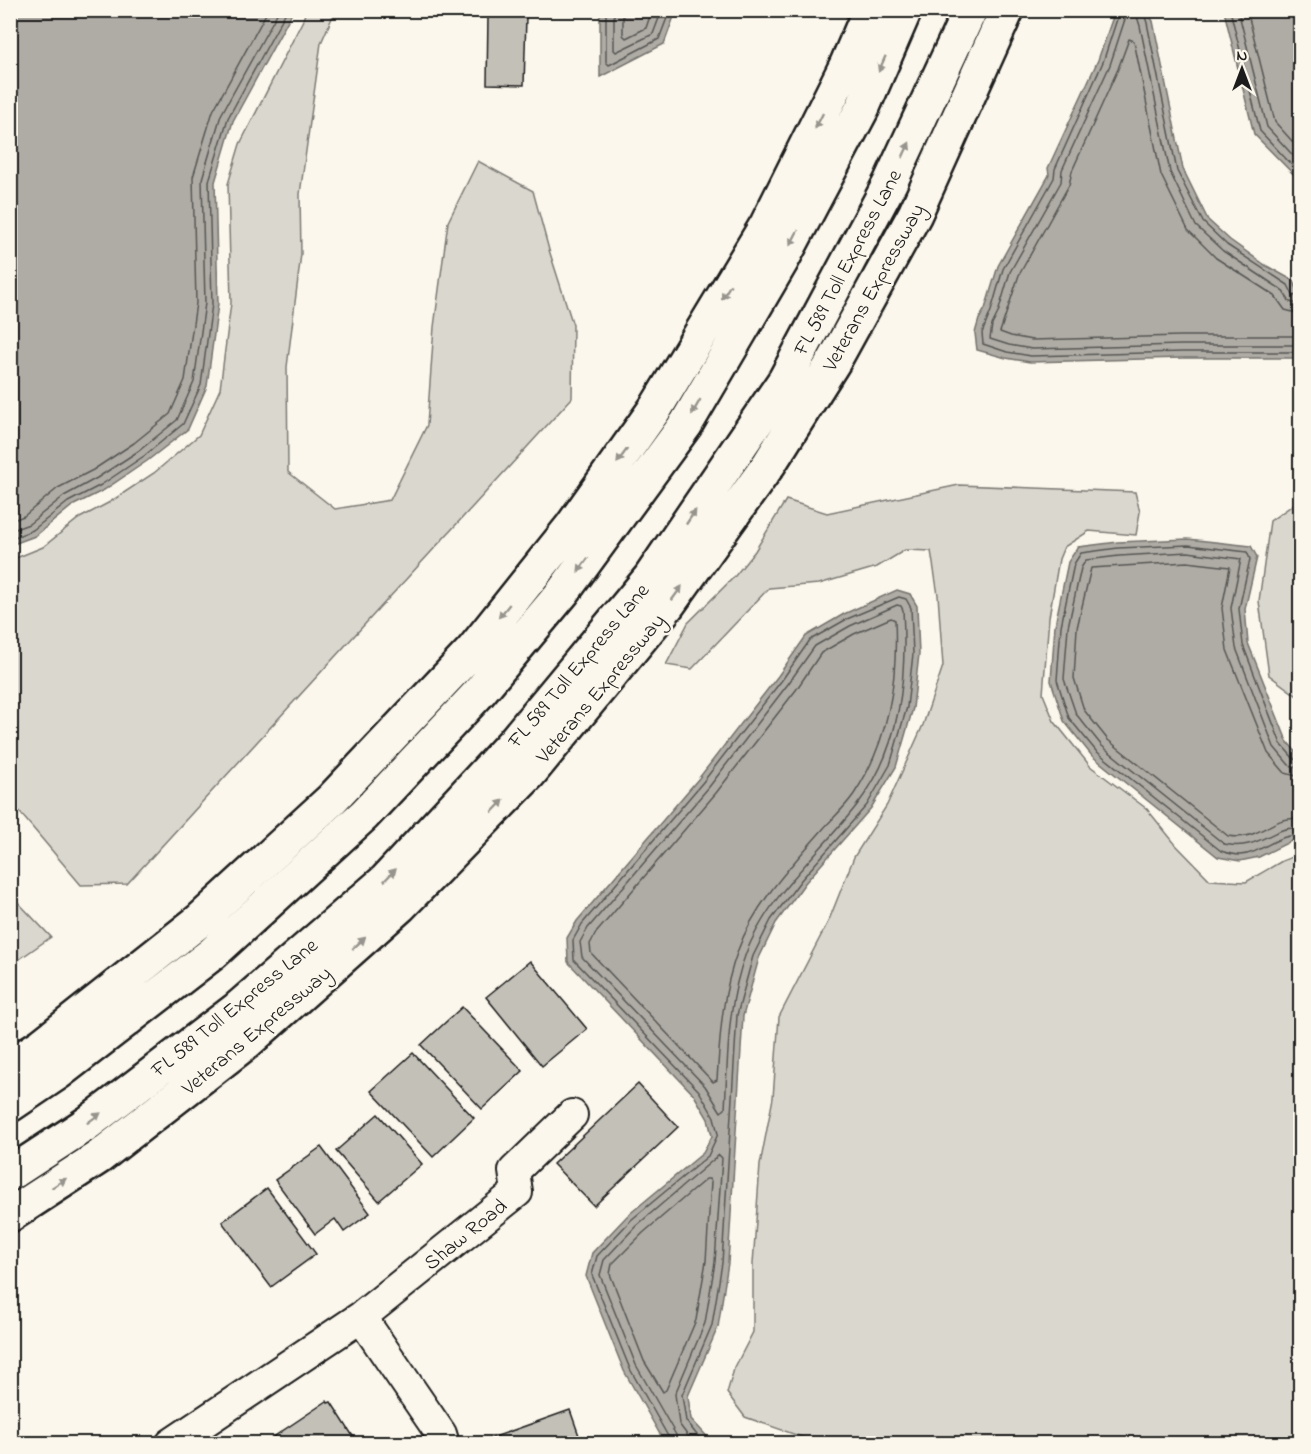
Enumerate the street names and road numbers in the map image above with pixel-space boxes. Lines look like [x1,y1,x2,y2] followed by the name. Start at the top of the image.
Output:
[786,164,911,362] street label: FL 589 Toll Express Lane
[816,199,935,379] street label: Veterans Expressway
[501,577,658,756] street label: FL 589 Toll Express Lane
[529,608,675,773] street label: Veterans Expressway
[145,931,326,1086] street label: FL 589 Toll Express Lane
[175,960,340,1105] street label: Veterans Expressway
[418,1192,515,1279] street label: Shaw Road

